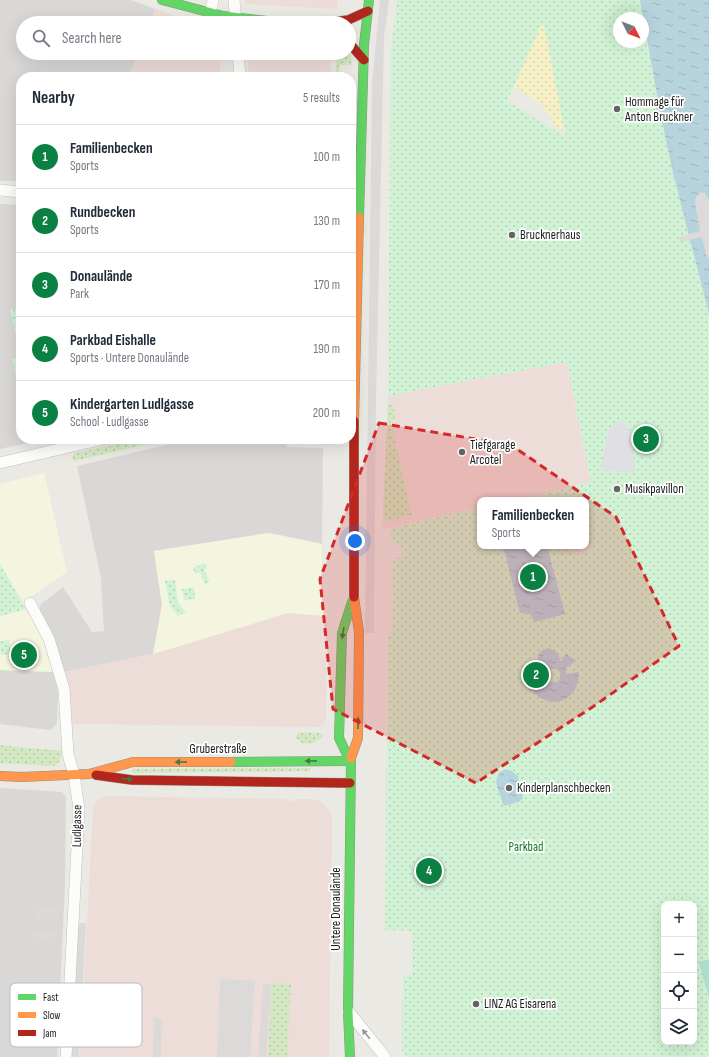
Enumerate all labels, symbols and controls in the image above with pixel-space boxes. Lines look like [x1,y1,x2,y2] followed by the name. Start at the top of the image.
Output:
[613,12,649,48] north arrow
[16,16,356,60] search box
[30,27,52,49] icon: search
[62,29,122,48] text: Search here
[32,88,75,108] text: Nearby
[303,90,340,106] text: 5 results
[624,94,693,125] place label: Hommage für Anton Bruckner
[612,104,622,114] marker: Hommage für Anton Bruckner
[70,139,153,158] text: Familienbecken
[42,149,48,165] text: 1
[313,149,340,165] text: 100 m
[70,158,99,174] text: Sports
[70,203,135,222] text: Rundbecken
[42,213,48,229] text: 2
[314,213,340,229] text: 130 m
[70,222,99,238] text: Sports
[520,227,581,243] place label: Brucknerhaus
[507,230,517,240] marker: Brucknerhaus
[70,267,132,286] text: Donaulände
[42,277,48,293] text: 3
[314,277,340,293] text: 170 m
[70,286,89,302] text: Park
[70,331,156,350] text: Parkbad Eishalle
[42,341,48,357] text: 4
[313,341,340,357] text: 190 m
[70,350,189,366] text: Sports · Untere Donaulände
[70,395,194,414] text: Kindergarten Ludlgasse
[42,405,48,421] text: 5
[313,405,340,421] text: 200 m
[70,414,149,430] text: School · Ludlgasse
[633,424,659,454] pin: 3
[469,437,515,468] place label: Tiefgarage Arcotel
[457,447,467,457] marker: Tiefgarage Arcotel
[625,481,684,497] place label: Musikpavillon
[612,484,622,494] marker: Musikpavillon
[477,497,589,549] popup
[492,506,574,525] text: Familienbecken
[492,525,520,541] text: Sports
[345,531,365,551] your location
[520,562,546,592] pin: 1
[340,627,346,639] one-way arrow
[11,640,37,670] pin: 5
[523,660,549,690] pin: 2
[355,716,361,729] one-way arrow
[189,741,247,757] street label: Gruberstraße
[304,758,317,764] one-way arrow
[174,759,187,765] one-way arrow
[121,776,133,782] one-way arrow
[517,780,610,796] place label: Kinderplanschbecken
[504,783,514,793] marker: Kinderplanschbecken
[69,805,85,847] street label: Ludlgasse
[509,839,543,855] park label: Parkbad
[416,856,442,886] pin: 4
[328,867,344,951] street label: Untere Donaulände
[661,901,697,1045] map controls
[661,901,697,937] button: +
[661,937,697,973] button: −
[661,973,697,1009] button: locate
[10,983,142,1047] legend
[43,991,59,1004] text: Fast
[484,996,556,1012] place label: LINZ AG Eisarena
[471,999,481,1009] marker: LINZ AG Eisarena
[43,1009,60,1022] text: Slow
[661,1009,697,1045] button: layers
[42,1027,57,1040] text: Jam
[362,1029,371,1040] one-way arrow

